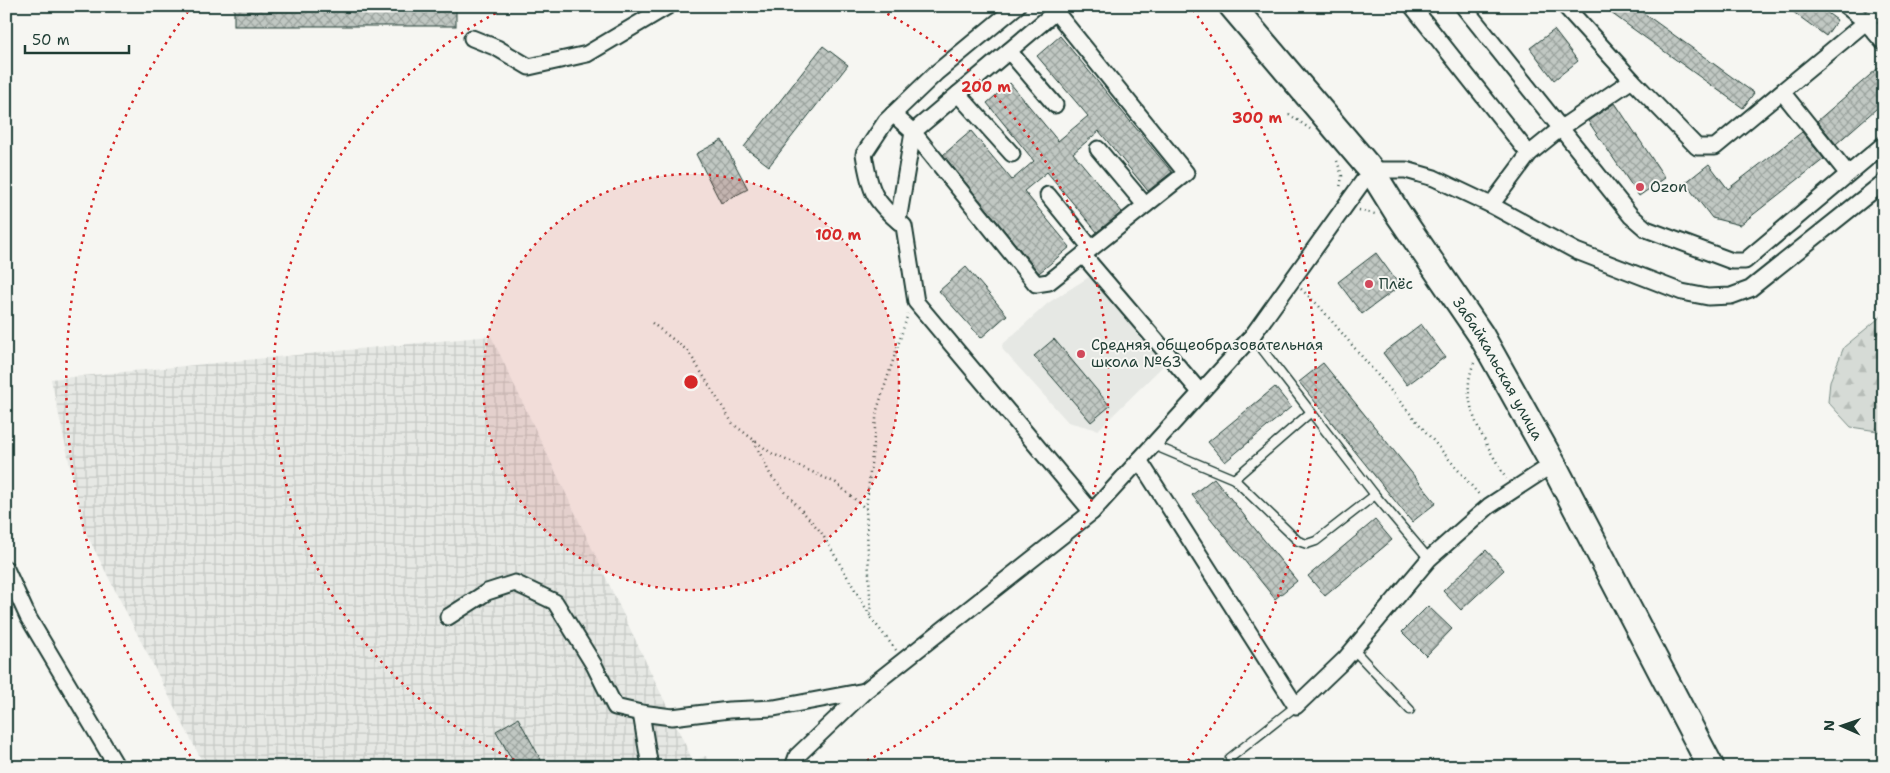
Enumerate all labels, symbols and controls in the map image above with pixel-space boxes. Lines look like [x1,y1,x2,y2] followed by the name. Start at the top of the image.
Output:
[25,22,129,54] scale bar
[32,30,70,50] text: 50 m
[961,77,1011,97] text: 200 m
[1232,108,1282,128] text: 300 m
[1650,177,1687,197] place label: Ozon
[1634,181,1646,193] marker: Ozon
[815,225,861,245] text: 100 m
[1379,274,1413,294] place label: Плёс
[1363,278,1375,290] marker: Плёс
[1448,293,1548,444] street label: Забайкальская улица
[1091,335,1323,372] place label: Средняя общеобразовательная школа №63
[1075,348,1087,360] marker: Средняя общеобразовательная школа №63
[682,373,700,391] centre of rings
[1818,700,1868,750] north arrow
[1820,720,1838,731] text: N

